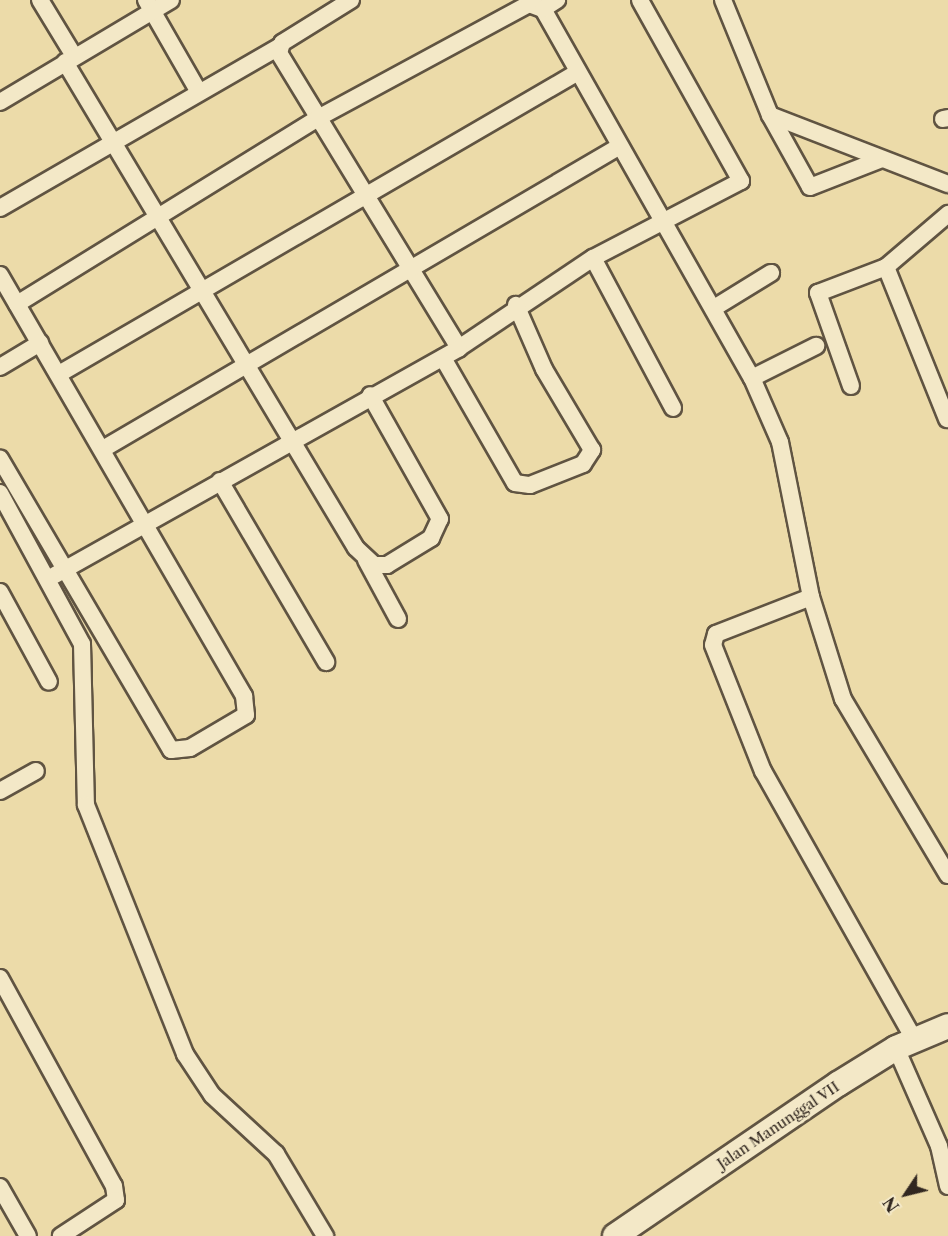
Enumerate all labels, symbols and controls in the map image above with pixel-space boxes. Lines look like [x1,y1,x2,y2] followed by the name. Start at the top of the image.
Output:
[713,1077,843,1173] street label: Jalan Manunggal VII
[876,1164,936,1224] north arrow
[879,1193,903,1216] text: N

